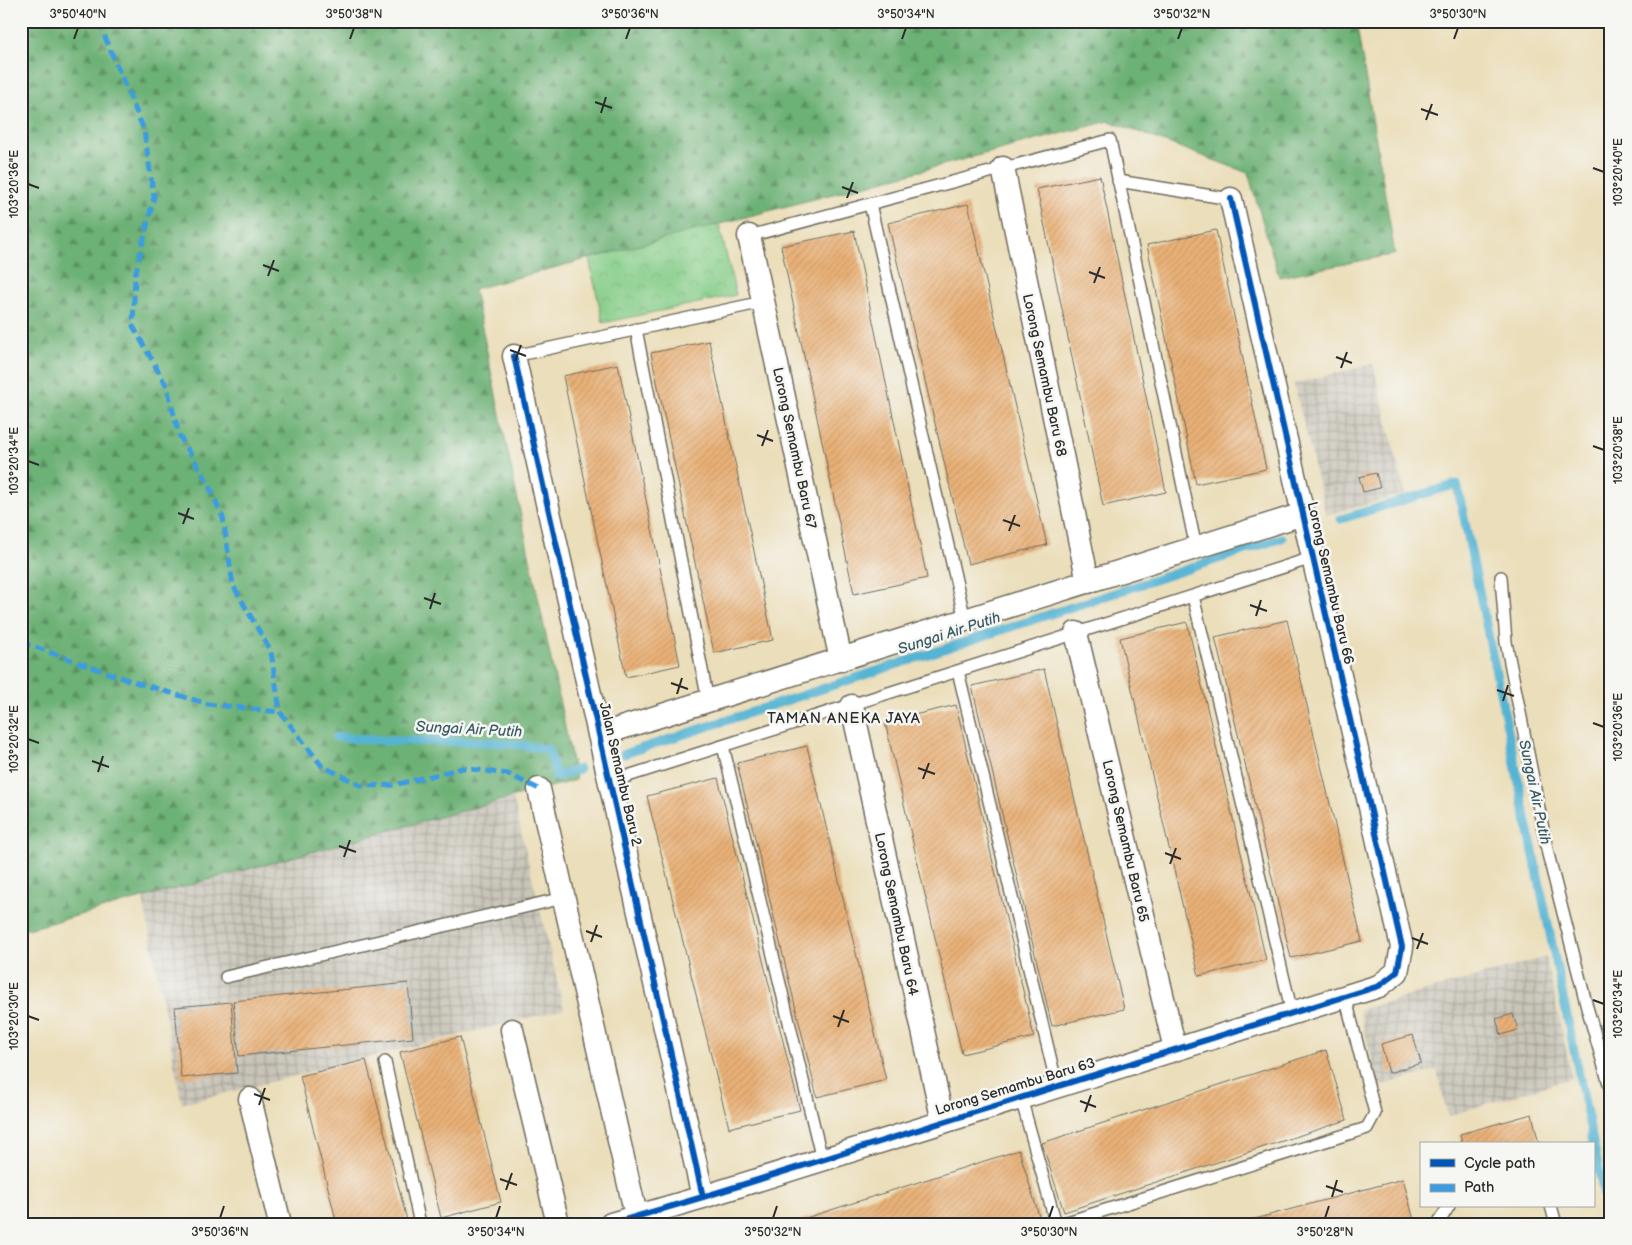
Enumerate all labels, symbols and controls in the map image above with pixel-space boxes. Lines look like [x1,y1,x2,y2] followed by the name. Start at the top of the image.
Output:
[49,7,107,22] text: 3°50'40"N
[325,7,383,22] text: 3°50'38"N
[601,7,659,22] text: 3°50'36"N
[877,7,935,22] text: 3°50'34"N
[1153,7,1211,22] text: 3°50'32"N
[1429,7,1487,22] text: 3°50'30"N
[1611,138,1626,206] text: 103°20'40"E
[7,150,22,218] text: 103°20'36"E
[1019,292,1070,458] street label: Lorong Semambu Baru 68
[769,366,820,531] street label: Lorong Semambu Baru 67
[1611,416,1626,484] text: 103°20'38"E
[7,427,22,495] text: 103°20'34"E
[1304,500,1358,666] street label: Lorong Semambu Baru 66
[895,608,1003,659] water label: Sungai Air Putih
[1611,693,1626,761] text: 103°20'36"E
[596,701,645,848] street label: Jalan Semambu Baru 2
[7,705,22,773] text: 103°20'32"E
[767,709,921,728] district label: TAMAN ANEKA JAYA
[415,717,523,742] water label: Sungai Air Putih
[1514,738,1555,846] water label: Sungai Air Putih
[1099,758,1152,924] street label: Lorong Semambu Baru 65
[871,831,922,998] street label: Lorong Semambu Baru 64
[1611,970,1626,1038] text: 103°20'34"E
[7,982,22,1050] text: 103°20'30"E
[933,1054,1097,1119] street label: Lorong Semambu Baru 63
[1420,1142,1594,1208] legend
[1464,1154,1535,1173] text: Cycle path
[1464,1178,1494,1197] text: Path
[191,1225,249,1240] text: 3°50'36"N
[467,1225,525,1240] text: 3°50'34"N
[744,1225,802,1240] text: 3°50'32"N
[1020,1225,1078,1240] text: 3°50'30"N
[1297,1225,1353,1240] text: 3°50'28"N

